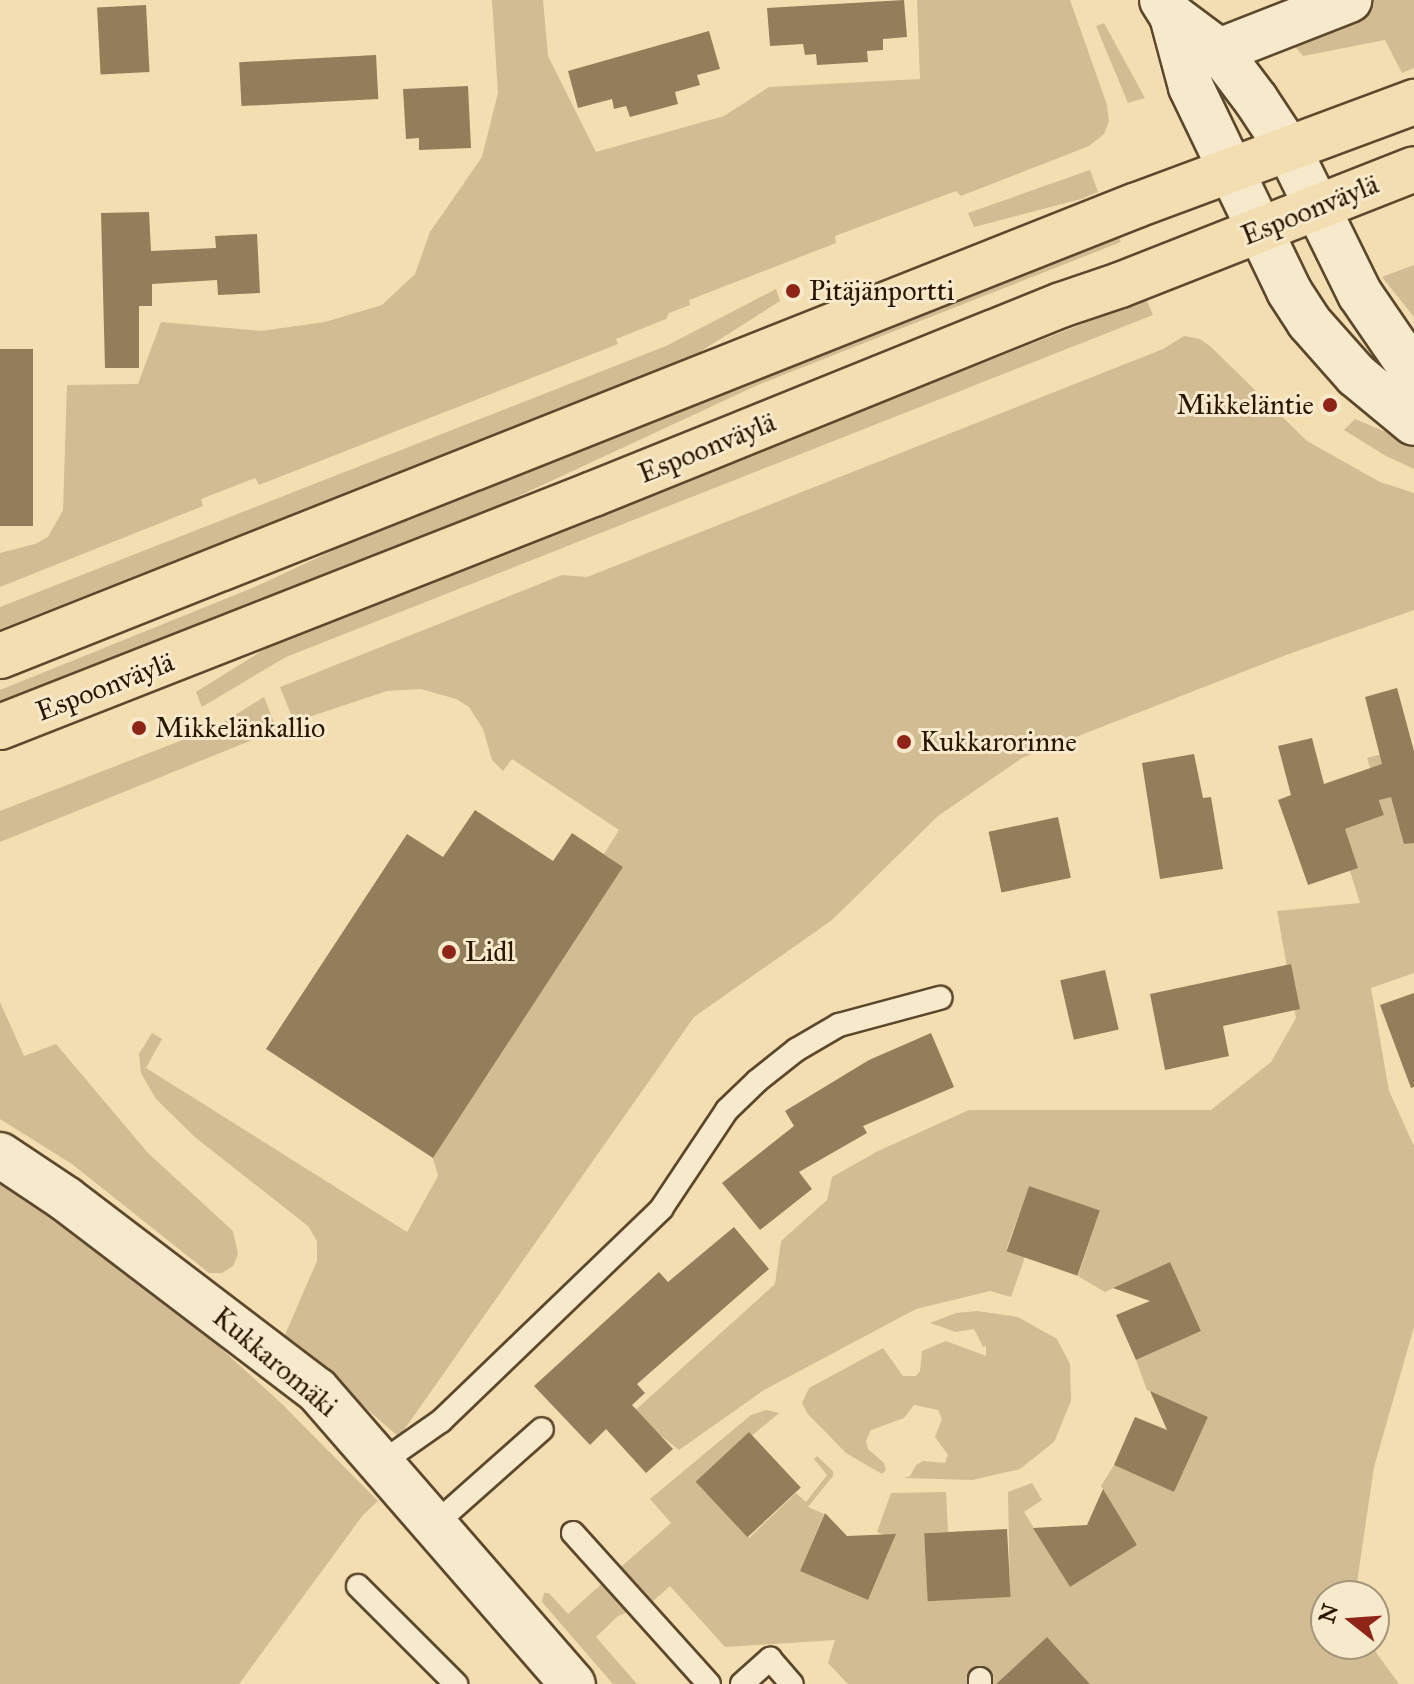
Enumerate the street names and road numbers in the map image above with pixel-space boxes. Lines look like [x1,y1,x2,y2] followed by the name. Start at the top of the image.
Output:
[1237,167,1383,253] street label: Espoonväylä
[634,405,780,491] street label: Espoonväylä
[31,645,179,729] street label: Espoonväylä
[206,1300,344,1424] street label: Kukkaromäki

